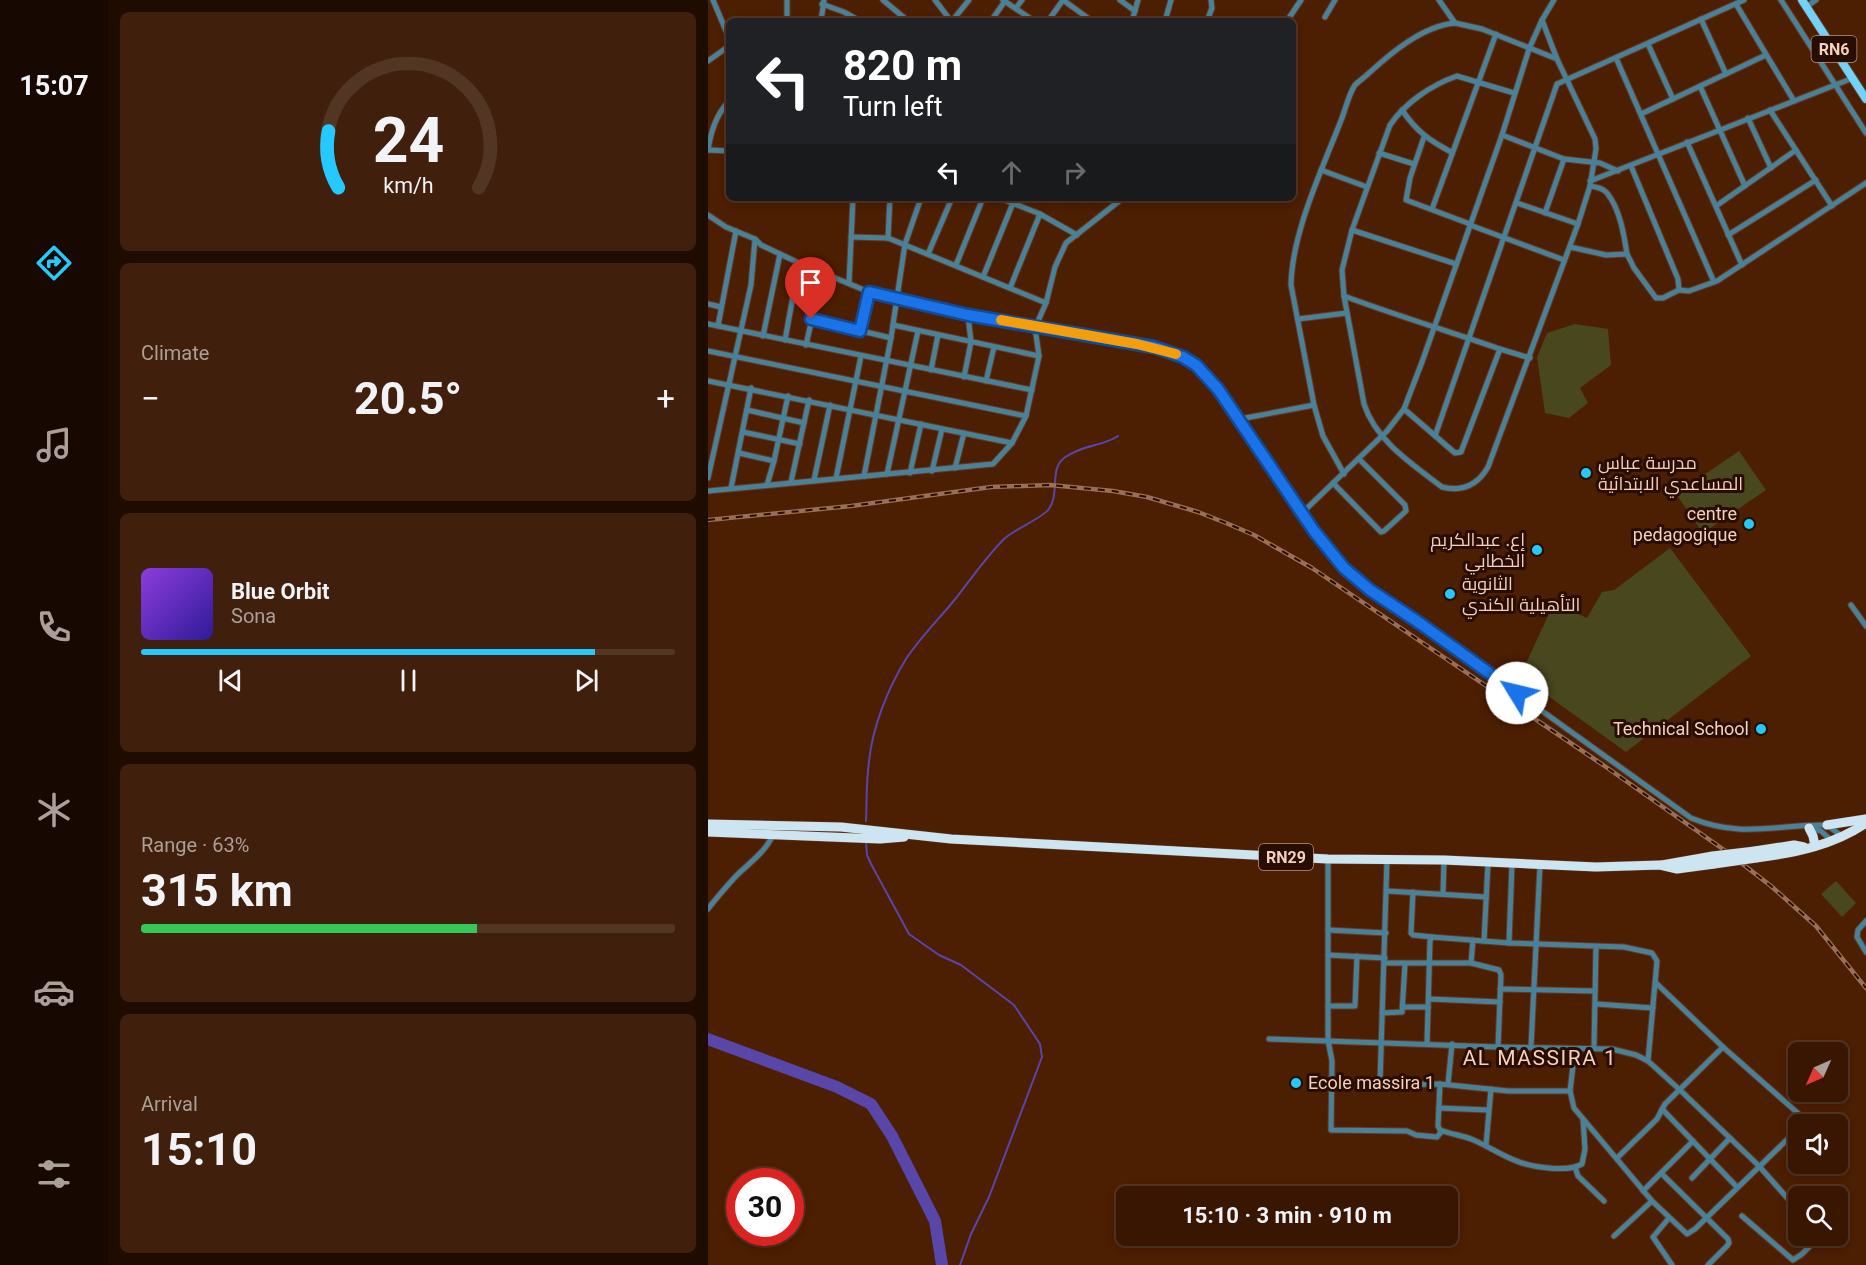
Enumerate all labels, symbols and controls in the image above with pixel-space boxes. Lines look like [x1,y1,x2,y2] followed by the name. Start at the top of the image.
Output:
[1812,36,1856,62] road number: RN6
[843,41,962,90] text: 820 m
[744,42,822,120] icon: left
[19,70,89,102] text: 15:07
[843,91,943,123] text: Turn left
[372,104,444,177] text: 24
[932,156,965,189] icon: left
[995,156,1028,189] icon: ahead
[1058,156,1091,189] icon: right
[383,174,433,199] text: km/h
[33,242,75,284] icon: directions
[785,257,836,319] pin
[794,266,827,299] icon: arrive
[141,341,209,365] text: Climate
[354,372,462,425] text: 20.5°
[141,379,160,418] text: −
[656,379,675,418] text: +
[33,424,75,466] icon: music
[1598,452,1743,498] place label: مدرسة عباس المساعدي الابتدائية
[1579,466,1593,480] marker: مدرسة عباس المساعدي الابتدائية
[1633,503,1737,545] place label: centre pedagogique
[1742,517,1756,531] marker: centre pedagogique
[1430,529,1525,575] place label: إع. عبدالكريم الخطابي
[1530,543,1544,557] marker: إع. عبدالكريم الخطابي
[1462,573,1580,619] place label: الثانوية التأهيلية الكندي
[231,579,329,604] text: Blue Orbit
[1443,587,1457,601] marker: الثانوية التأهيلية الكندي
[231,604,276,628] text: Sona
[33,606,75,648] icon: phone
[1485,661,1549,725] position arrow
[214,664,247,697] icon: previous
[392,664,425,697] icon: pause
[570,664,603,697] icon: next
[1613,718,1749,739] place label: Technical School
[1754,722,1768,736] marker: Technical School
[33,789,75,831] icon: climate
[141,833,249,857] text: Range · 63%
[1259,844,1313,870] road number: RN29
[141,864,293,917] text: 315 km
[33,971,75,1013] icon: car
[1788,1042,1848,1102] north arrow
[1788,1042,1848,1246] map controls
[1463,1046,1617,1070] district label: AL MASSIRA 1
[1308,1072,1435,1093] place label: Ecole massira 1
[1289,1076,1303,1090] marker: Ecole massira 1
[141,1092,198,1116] text: Arrival
[1788,1114,1848,1174] button: sound
[141,1123,257,1176] text: 15:10
[33,1153,75,1195] icon: filters
[726,1168,804,1246] speed limit sign: 30
[1788,1186,1848,1246] button: search
[1182,1203,1392,1228] text: 15:10 · 3 min · 910 m

